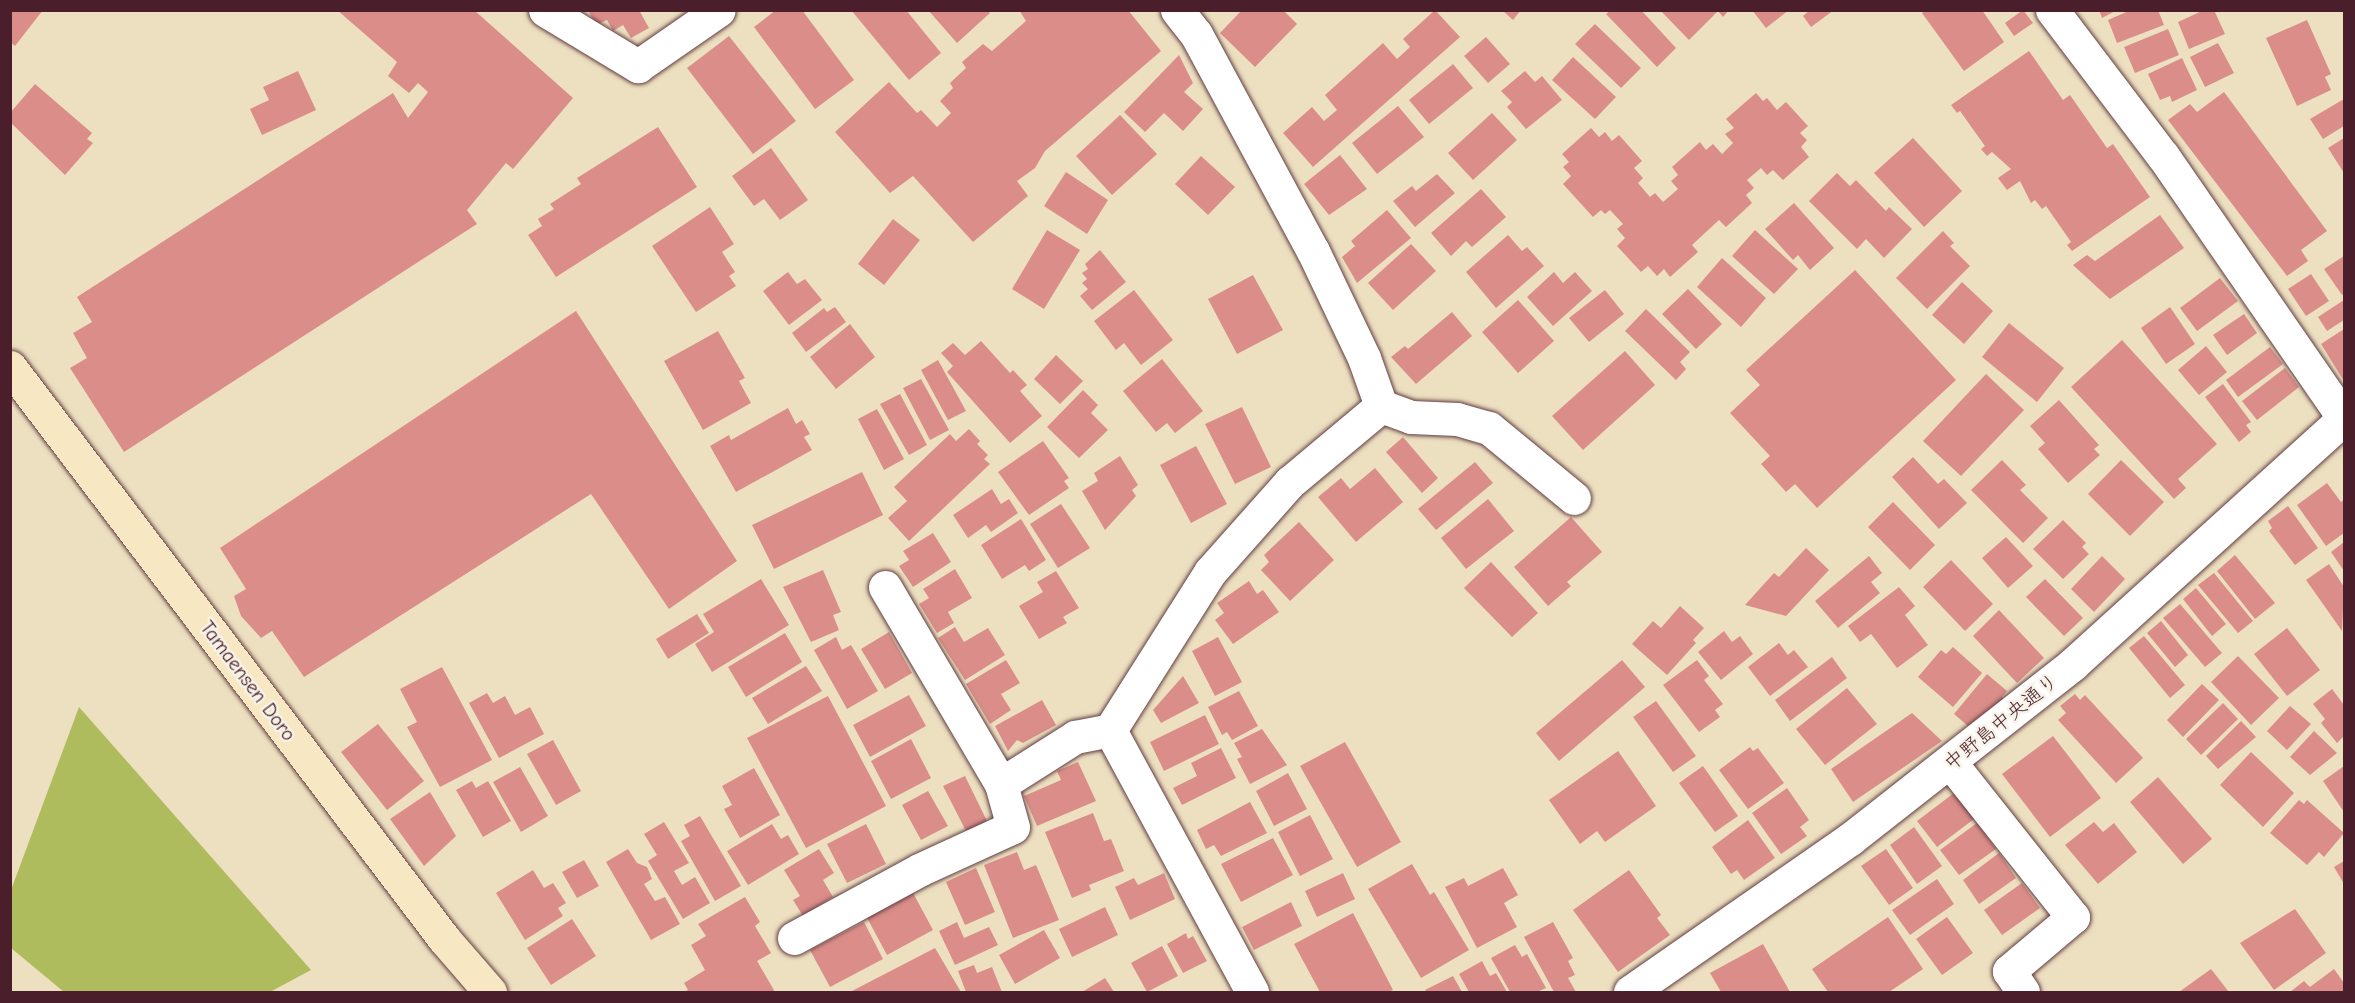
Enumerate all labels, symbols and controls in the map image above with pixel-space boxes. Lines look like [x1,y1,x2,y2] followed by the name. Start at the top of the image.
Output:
[195,616,301,746] street label: Tamaensen Doro
[1939,669,2063,775] street label: 中野島中央通り

